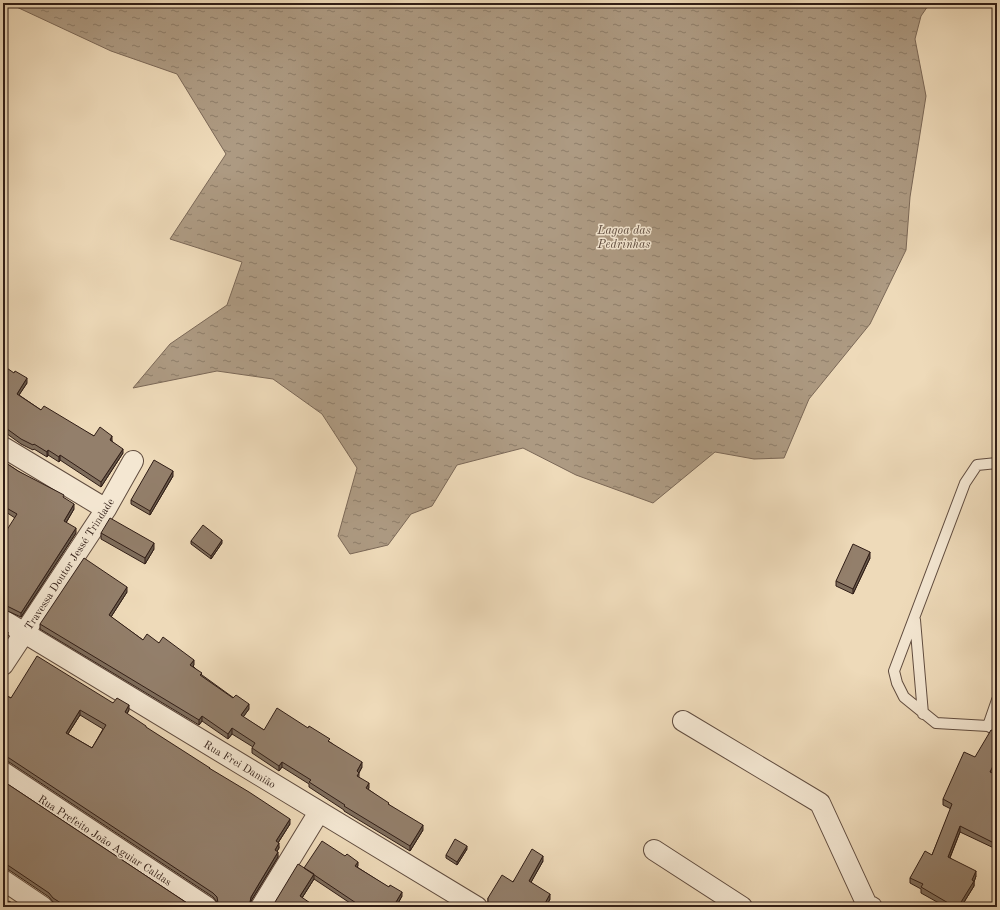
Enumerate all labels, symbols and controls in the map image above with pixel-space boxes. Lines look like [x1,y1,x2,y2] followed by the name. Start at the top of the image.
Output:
[596,225,651,251] water label: Lagoa das Pedrinhas
[24,497,117,633] street label: Travessa Doutor Jessé Trindade
[201,739,277,791] street label: Rua Frei Damião
[35,794,173,889] street label: Rua Prefeito João Aguiar Caldas

